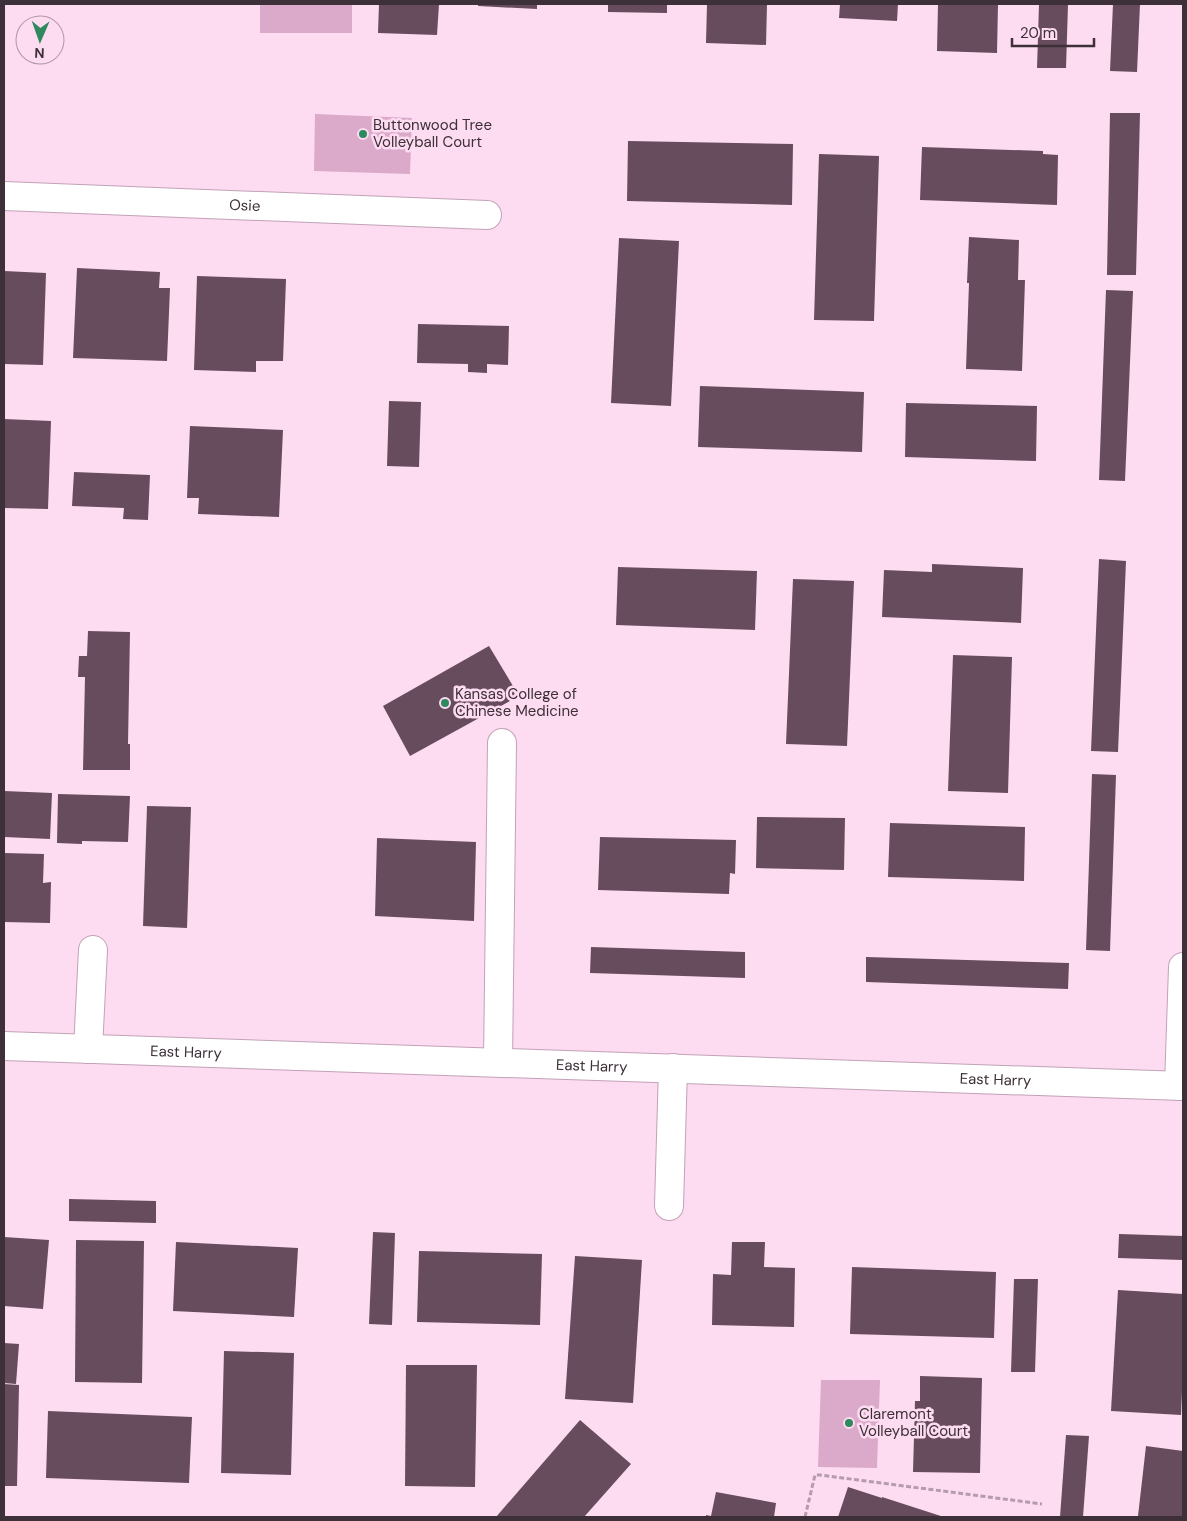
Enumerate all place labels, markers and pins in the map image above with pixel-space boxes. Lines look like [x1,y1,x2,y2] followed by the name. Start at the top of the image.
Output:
[373,115,492,152] place label: Buttonwood Tree Volleyball Court
[357,128,369,140] marker: Buttonwood Tree Volleyball Court
[455,684,579,721] place label: Kansas College of Chinese Medicine
[439,697,451,709] marker: Kansas College of Chinese Medicine
[859,1404,968,1441] place label: Claremont Volleyball Court
[843,1417,855,1429] marker: Claremont Volleyball Court

